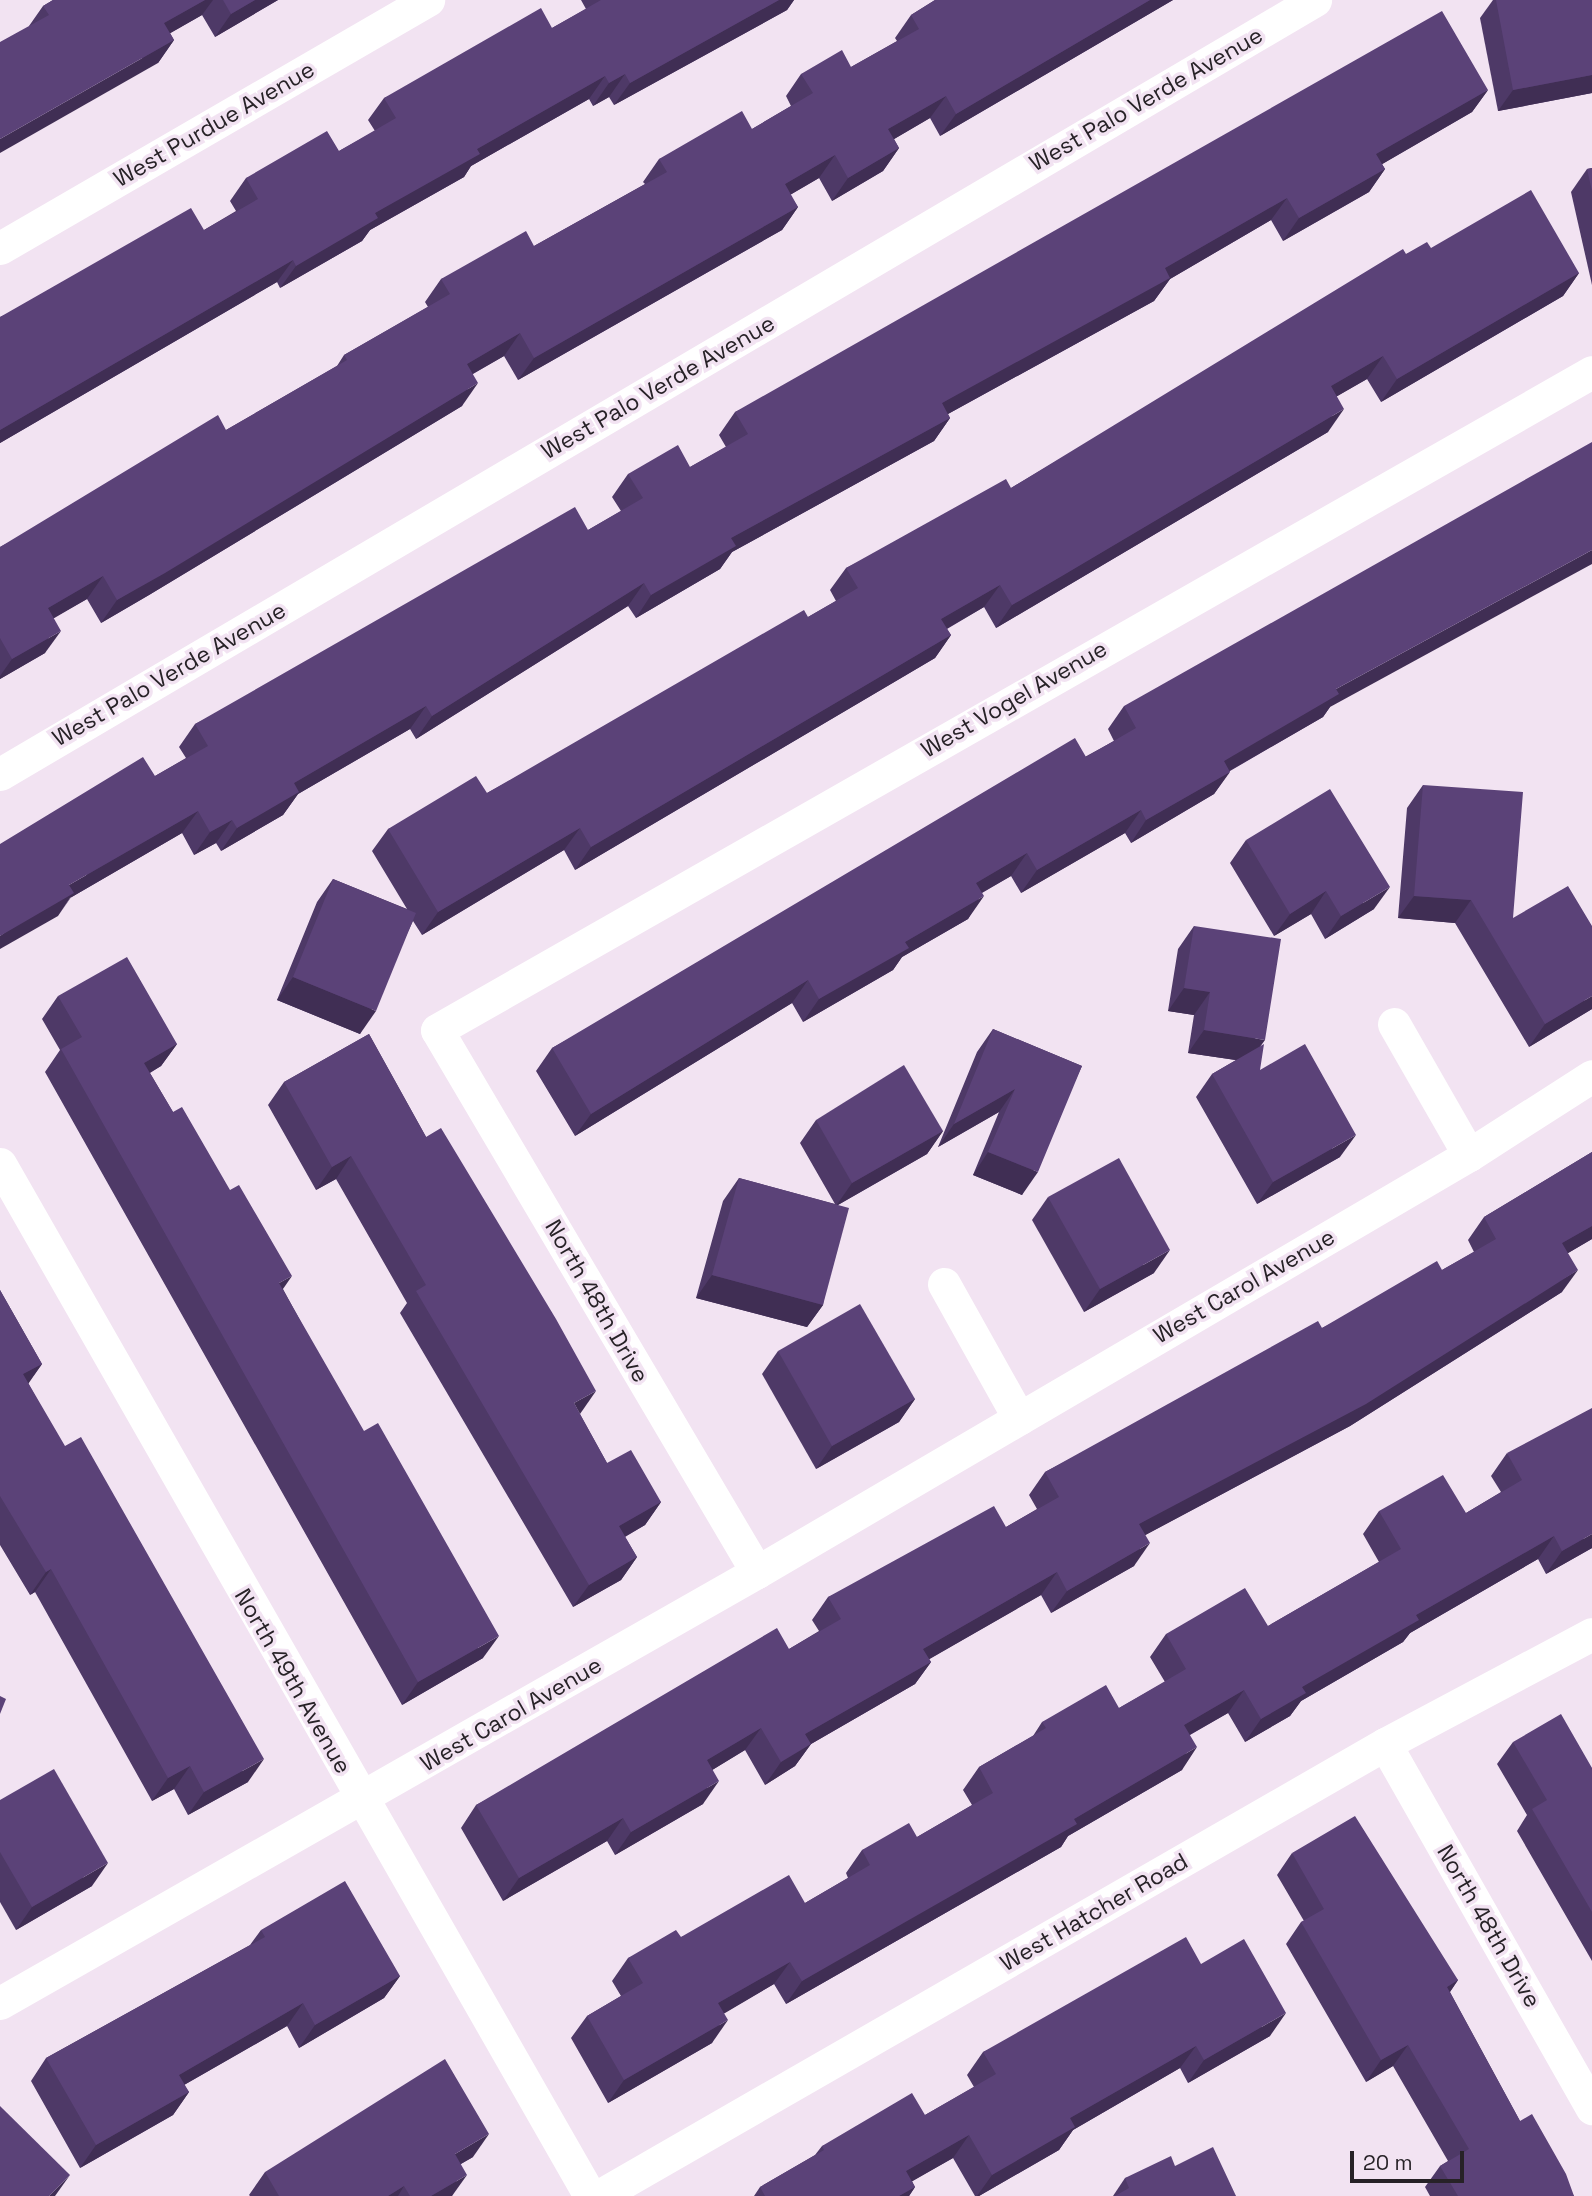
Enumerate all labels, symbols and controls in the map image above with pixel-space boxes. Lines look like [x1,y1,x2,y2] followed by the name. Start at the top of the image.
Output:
[1024,21,1268,177] street label: West Palo Verde Avenue
[109,55,319,193] street label: West Purdue Avenue
[536,309,780,465] street label: West Palo Verde Avenue
[47,596,291,752] street label: West Palo Verde Avenue
[916,634,1112,764] street label: West Vogel Avenue
[539,1215,655,1387] street label: North 48th Drive
[1148,1223,1340,1349] street label: West Carol Avenue
[229,1584,357,1778] street label: North 49th Avenue
[415,1651,607,1777] street label: West Carol Avenue
[1431,1840,1547,2012] street label: North 48th Drive
[995,1847,1193,1977] street label: West Hatcher Road
[1354,2136,1468,2180] scale bar
[1363,2149,1413,2176] text: 20 m

